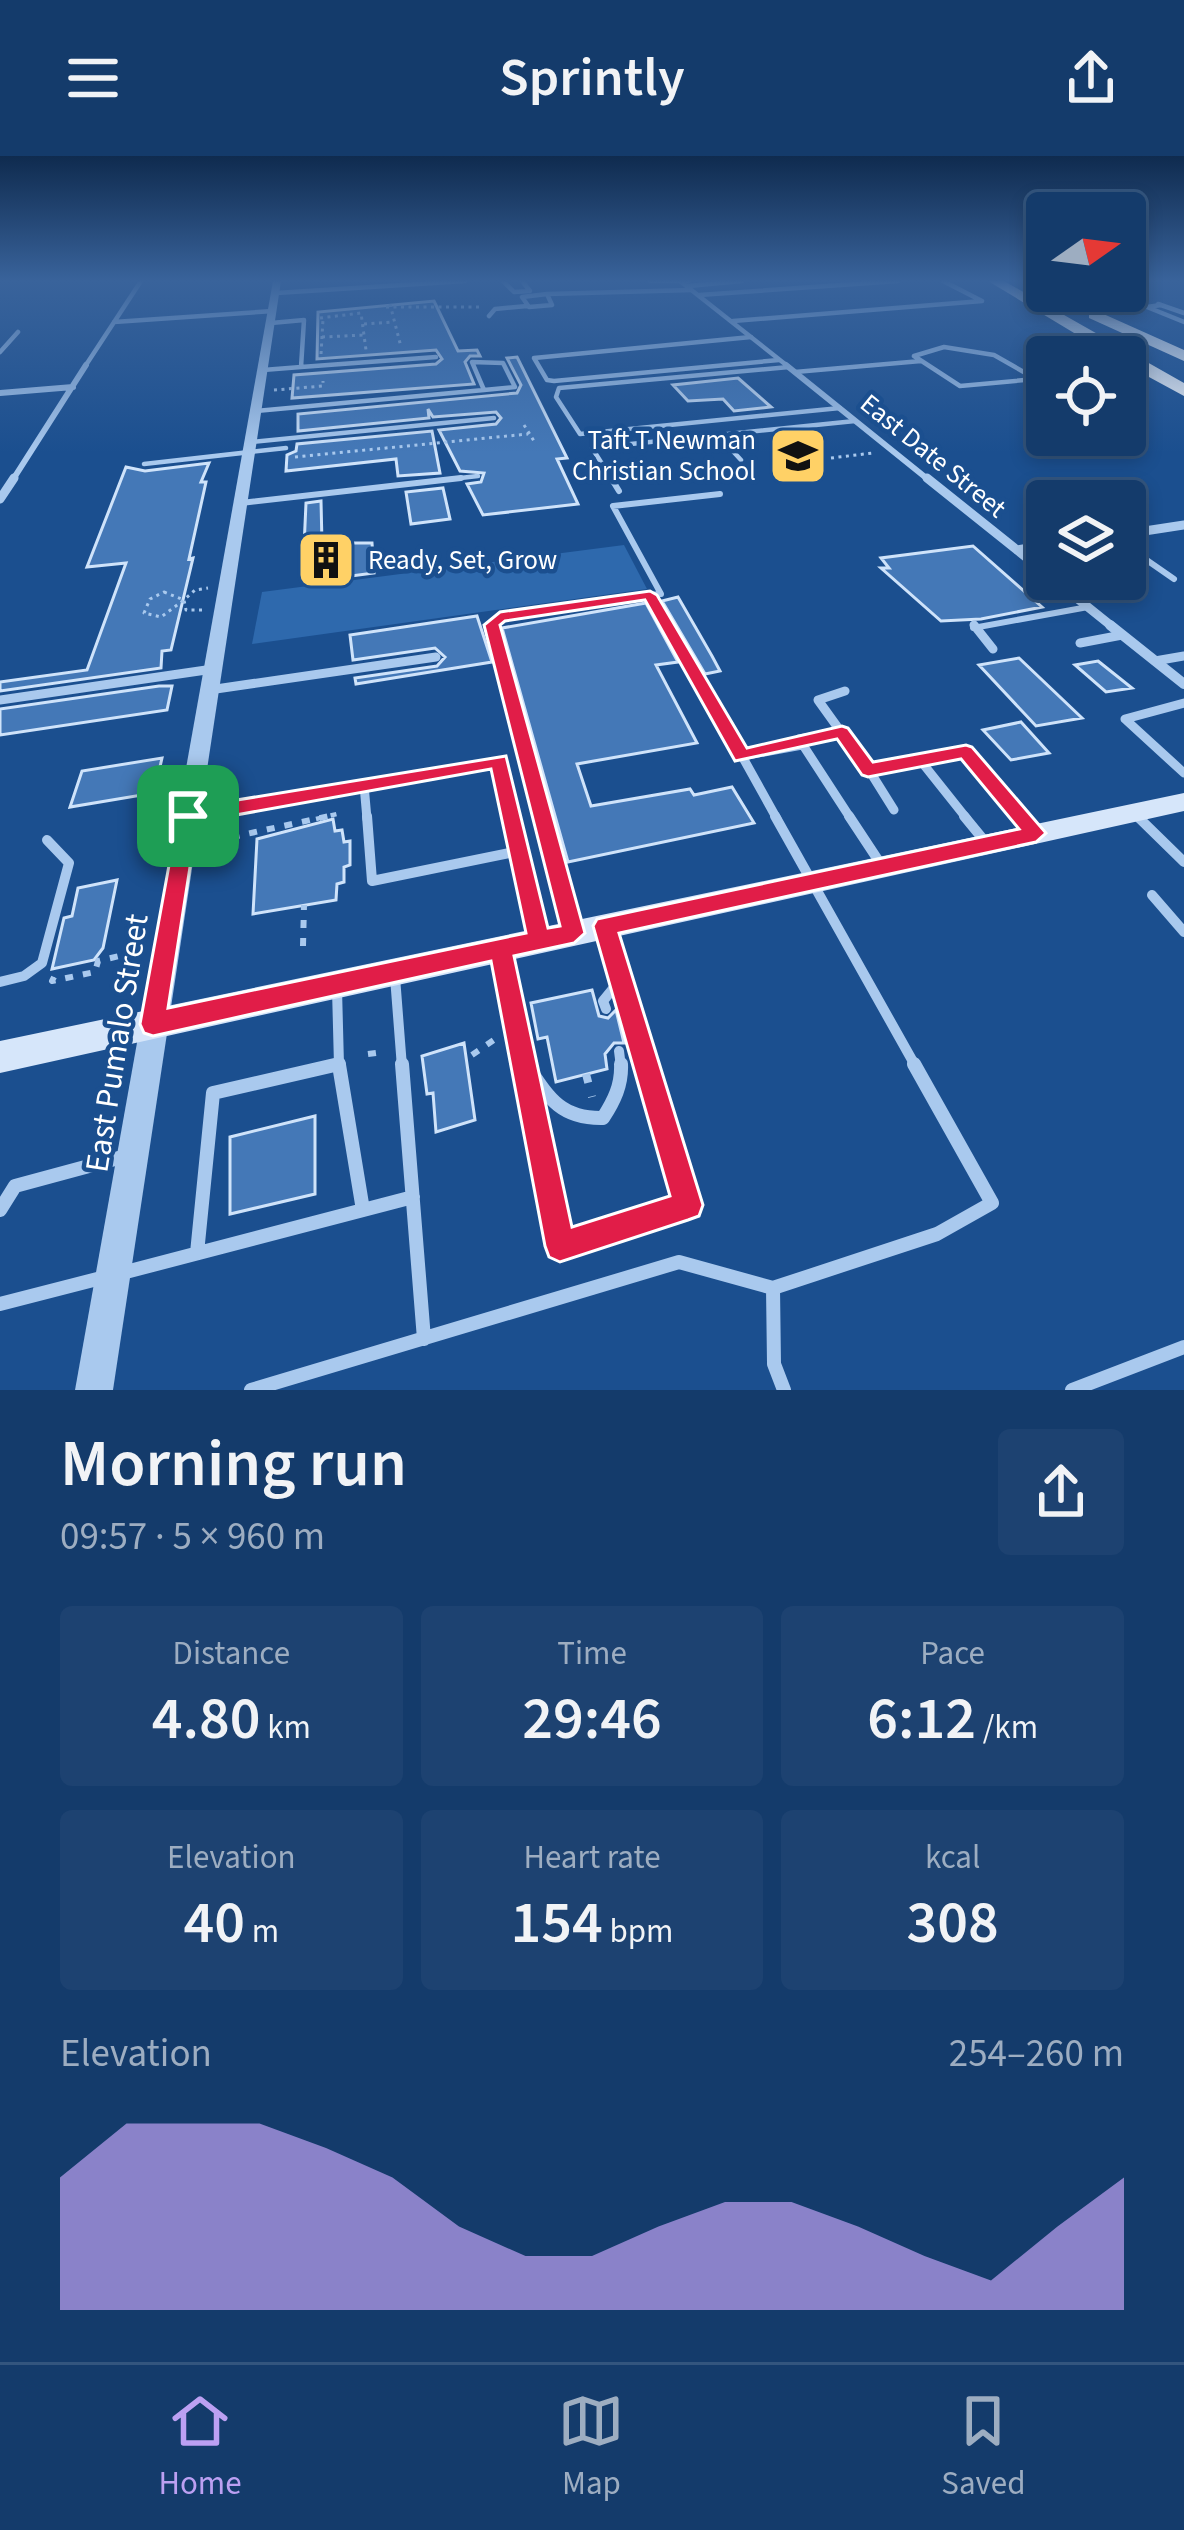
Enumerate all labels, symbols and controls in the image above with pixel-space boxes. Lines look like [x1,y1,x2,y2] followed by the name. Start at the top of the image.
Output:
[499,40,685,117] text: Sprintly
[60,45,126,111] icon: menu
[1058,45,1124,111] icon: share
[1026,192,1146,312] north arrow
[1026,192,1146,600] map controls
[1026,336,1146,456] button: locate
[851,385,1015,527] street label: East Date Street
[572,421,756,491] place label: Taft T Newman Christian School
[767,425,829,487] school or university icon: Taft T Newman Christian School
[1026,480,1146,600] button: layers
[295,529,357,591] building icon: Ready, Set, Grow
[368,541,557,580] place label: Ready, Set, Grow
[137,765,239,867] pin
[155,783,221,849] icon: arrive
[73,910,161,1176] street label: East Pumalo Street
[60,1417,407,1511] text: Morning run
[998,1429,1124,1555] button: share
[60,1509,325,1565] text: 09:57 · 5 × 960 m
[173,1630,290,1677] text: Distance
[557,1630,627,1677] text: Time
[920,1630,985,1677] text: Pace
[152,1677,261,1762] text: 4.80
[522,1677,662,1762] text: 29:46
[867,1677,976,1762] text: 6:12
[261,1704,311,1751] text: km
[976,1704,1038,1751] text: /km
[167,1834,296,1881] text: Elevation
[523,1834,661,1881] text: Heart rate
[925,1834,980,1881] text: kcal
[184,1881,245,1966] text: 40
[511,1881,603,1966] text: 154
[906,1881,999,1966] text: 308
[245,1908,279,1955] text: m
[603,1908,673,1955] text: bpm
[60,2026,212,2082] text: Elevation
[949,2026,1124,2082] text: 254–260 m
[158,2388,242,2507] tab: Home
[558,2388,624,2507] tab: Map
[941,2388,1026,2507] tab: Saved

